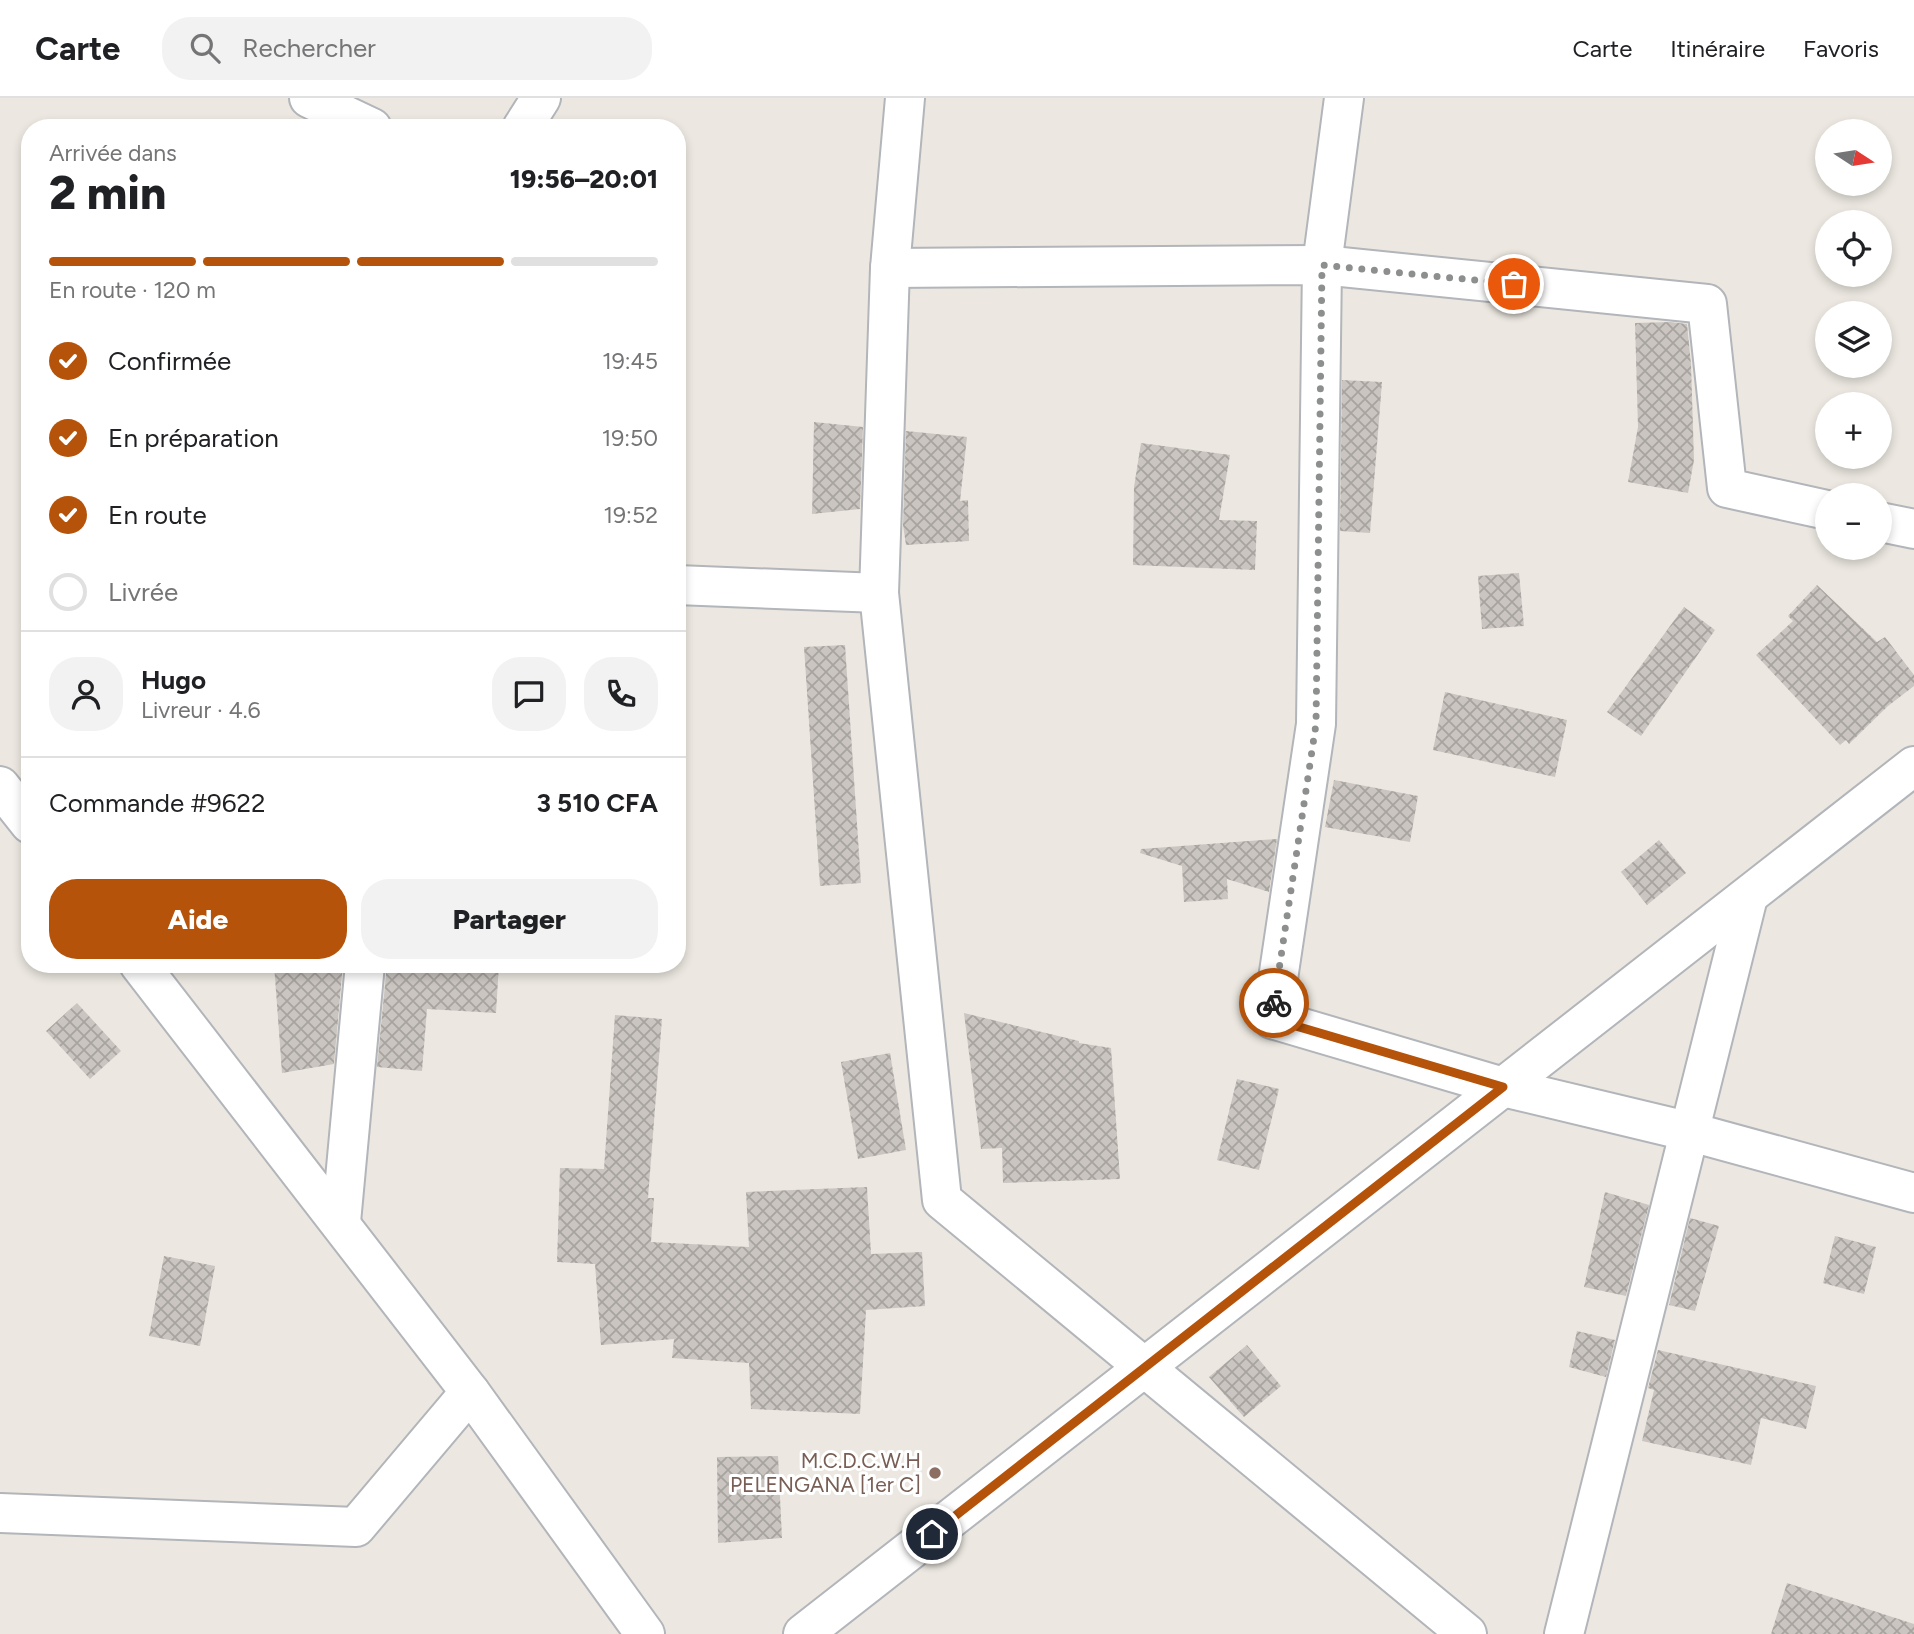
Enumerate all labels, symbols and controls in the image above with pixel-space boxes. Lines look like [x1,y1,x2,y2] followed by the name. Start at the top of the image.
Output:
[162,17,652,80] search box
[35,29,120,68] text: Carte
[186,29,224,67] icon: search
[242,32,376,64] text: Rechercher
[1572,34,1632,63] text: Carte
[1670,34,1765,63] text: Itinéraire
[1803,34,1879,63] text: Favoris
[1815,119,1892,196] north arrow
[1815,119,1892,560] map controls
[49,139,177,167] text: Arrivée dans
[510,163,658,195] text: 19:56–20:01
[49,165,166,221] text: 2 min
[1815,210,1892,287] button: locate
[1484,254,1544,314] pin
[1495,265,1533,303] icon: bag
[49,276,216,304] text: En route · 120 m
[1815,301,1892,378] button: layers
[49,342,87,380] icon: check
[108,345,231,377] text: Confirmée
[602,347,658,375] text: 19:45
[1815,392,1892,469] button: +
[49,419,87,457] icon: check
[108,422,279,454] text: En préparation
[602,424,658,452] text: 19:50
[1815,483,1892,560] button: −
[49,496,87,534] icon: check
[108,499,207,531] text: En route
[604,501,658,529] text: 19:52
[108,576,178,608] text: Livrée
[49,657,123,731] button: person
[492,657,566,731] button: chat
[584,657,658,731] button: phone
[141,664,206,696] text: Hugo
[141,696,261,724] text: Livreur · 4.6
[49,787,266,819] text: Commande #9622
[536,787,658,819] text: 3 510 CFA
[49,879,347,959] button: Aide
[361,879,658,959] button: Partager
[1239,968,1309,1038] courier
[1255,984,1293,1022] icon: bike
[730,1448,921,1497] place label: M.C.D.C.W.H PELENGANA [1er C]
[927,1465,943,1481] marker: M.C.D.C.W.H PELENGANA [1er C]
[902,1504,962,1564] pin
[913,1515,951,1553] icon: home

